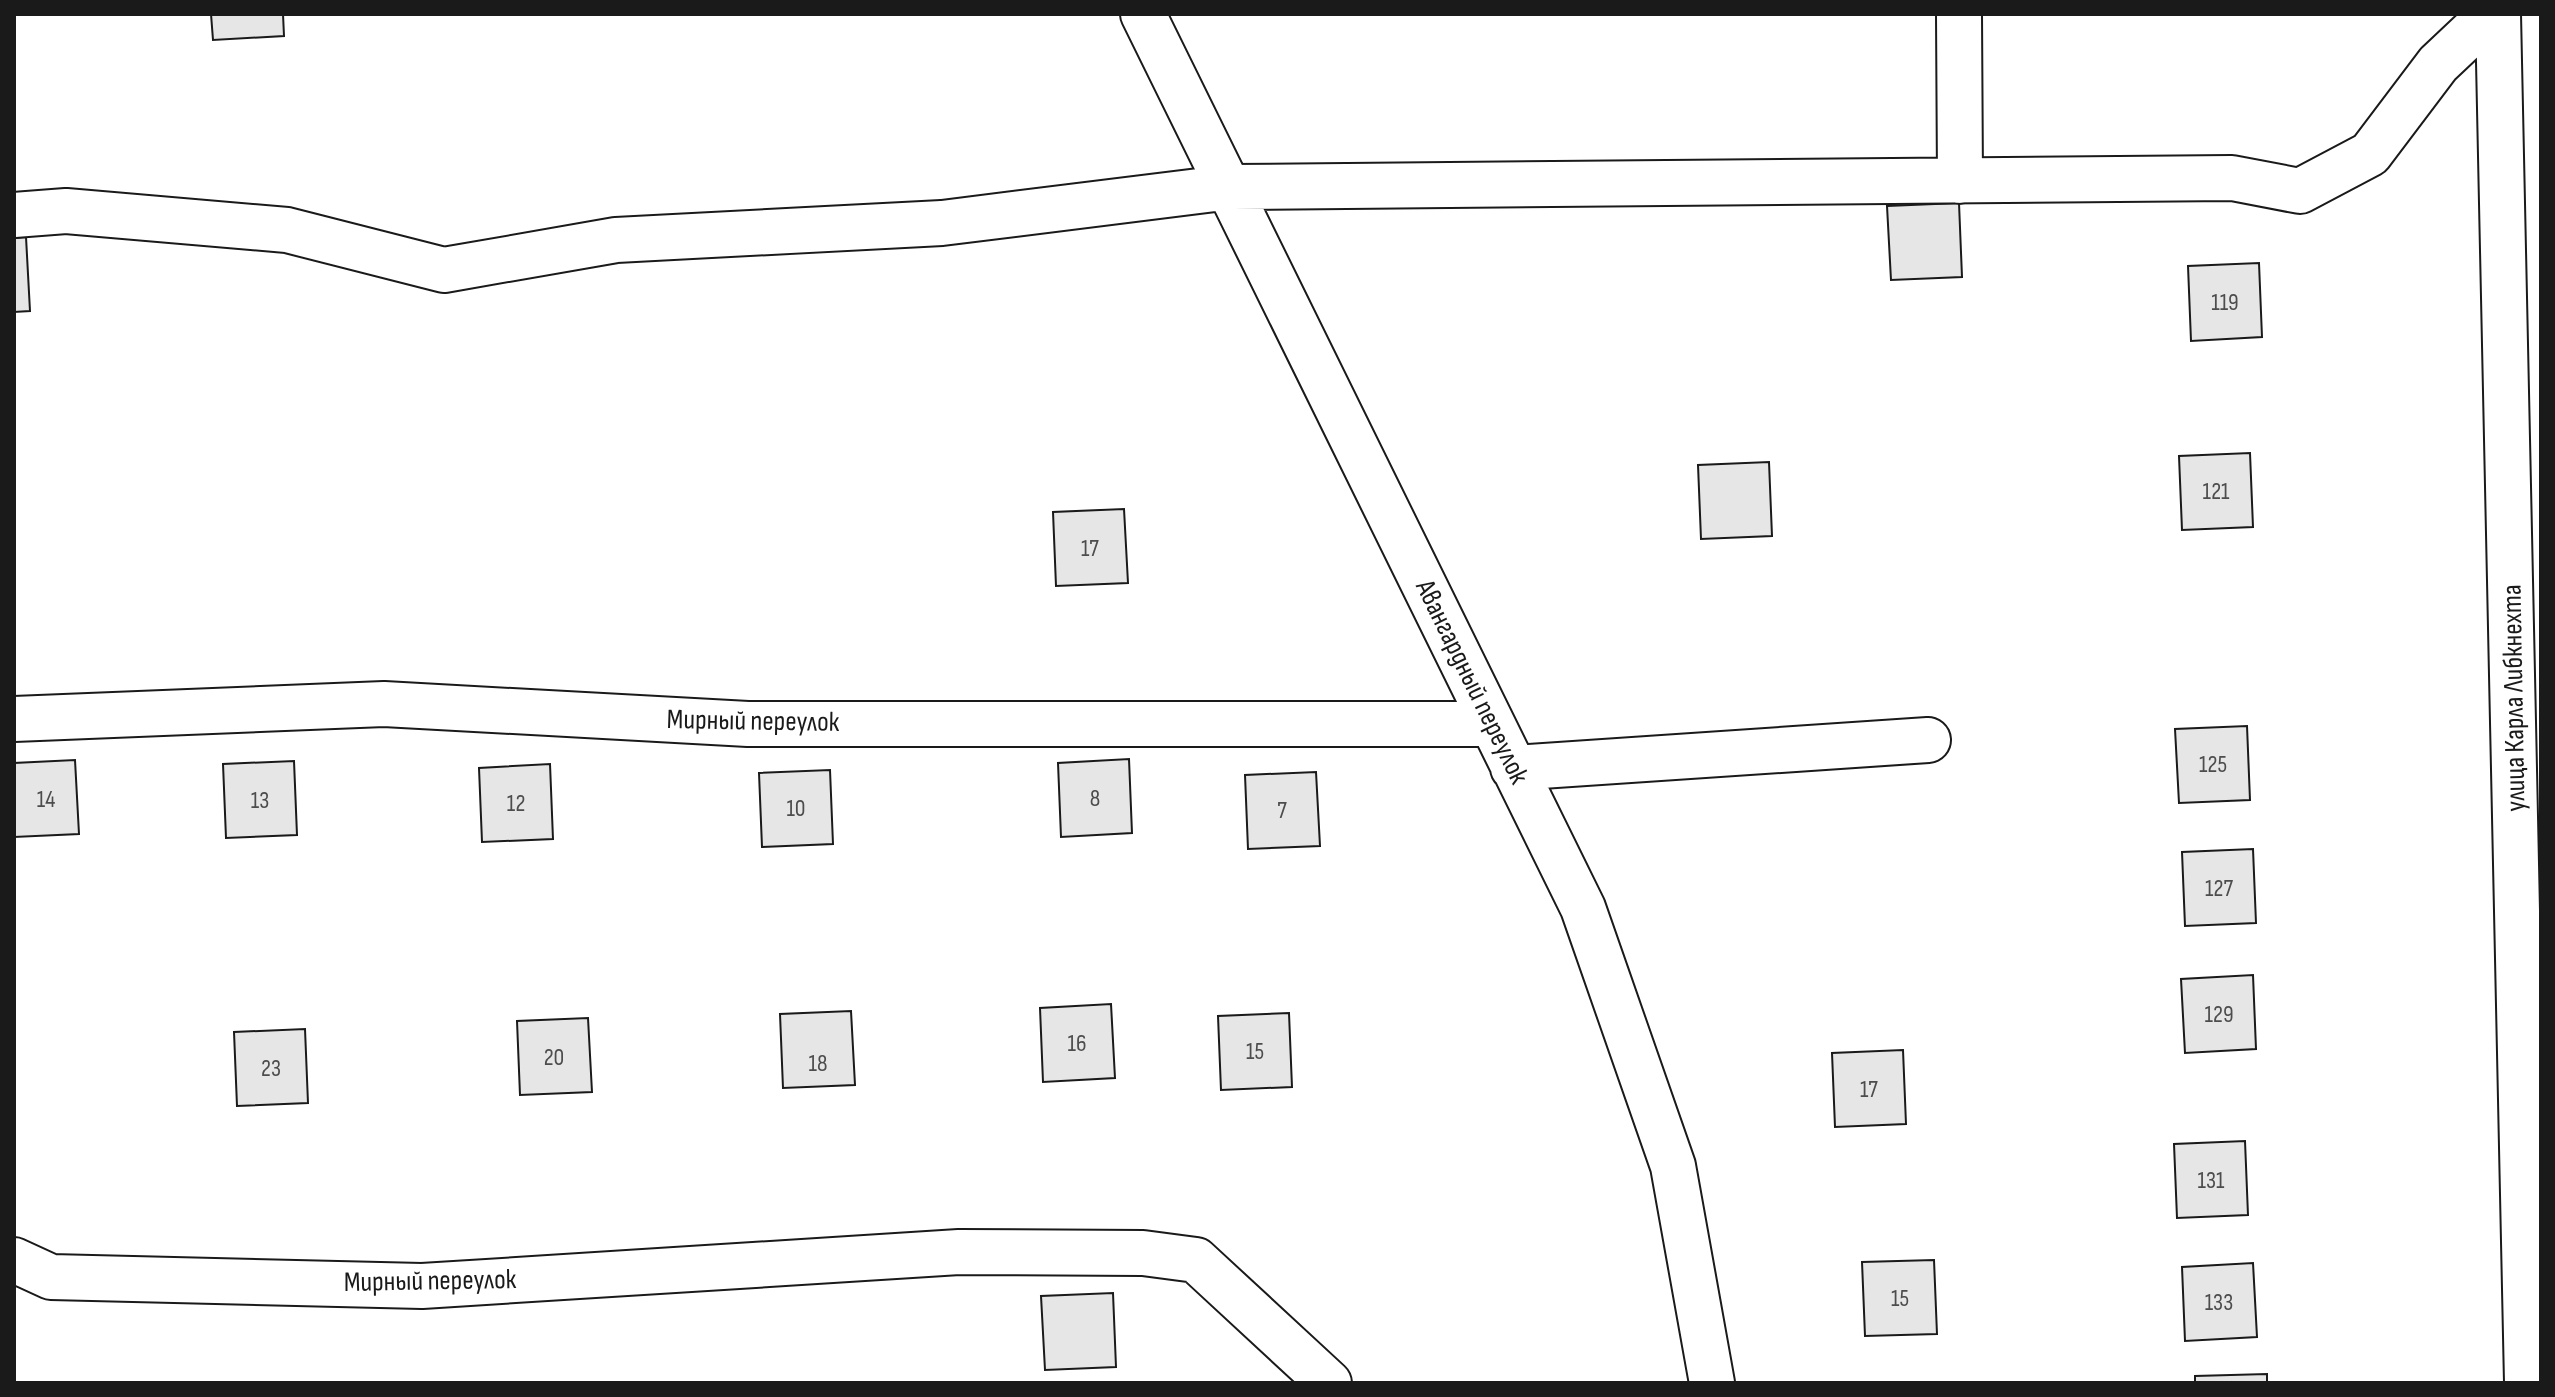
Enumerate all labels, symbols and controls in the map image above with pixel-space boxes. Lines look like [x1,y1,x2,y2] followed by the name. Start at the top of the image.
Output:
[2211,288,2239,317] house number: 119
[2202,477,2230,506] house number: 121
[1081,534,1099,563] house number: 17
[1408,574,1536,790] street label: Авангардный переулок
[2496,584,2532,812] street label: улица Карла Либкнехта
[666,703,840,739] street label: Мирный переулок
[2199,750,2227,779] house number: 125
[1090,784,1100,813] house number: 8
[37,785,55,814] house number: 14
[251,786,269,815] house number: 13
[507,789,525,818] house number: 12
[786,794,806,823] house number: 10
[1277,796,1287,825] house number: 7
[2205,874,2233,903] house number: 127
[2204,1000,2234,1029] house number: 129
[1068,1029,1086,1058] house number: 16
[1246,1037,1264,1066] house number: 15
[544,1043,564,1072] house number: 20
[809,1049,827,1078] house number: 18
[261,1054,281,1083] house number: 23
[1860,1075,1878,1104] house number: 17
[2198,1166,2225,1195] house number: 131
[343,1263,517,1299] street label: Мирный переулок
[1891,1284,1909,1313] house number: 15
[2205,1288,2233,1317] house number: 133

